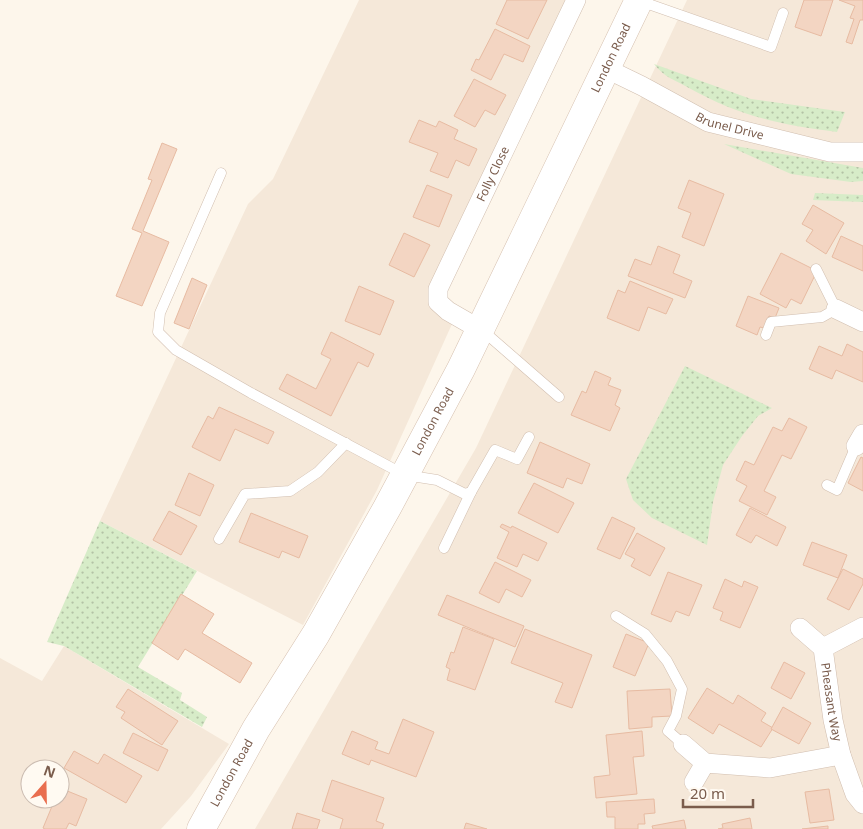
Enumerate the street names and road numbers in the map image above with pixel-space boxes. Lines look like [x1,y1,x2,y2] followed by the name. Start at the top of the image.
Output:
[587,20,635,95] street label: London Road
[693,108,766,143] street label: Brunel Drive
[472,143,513,204] street label: Folly Close
[407,384,458,458] street label: London Road
[817,661,847,744] street label: Pheasant Way
[206,736,257,810] street label: London Road

